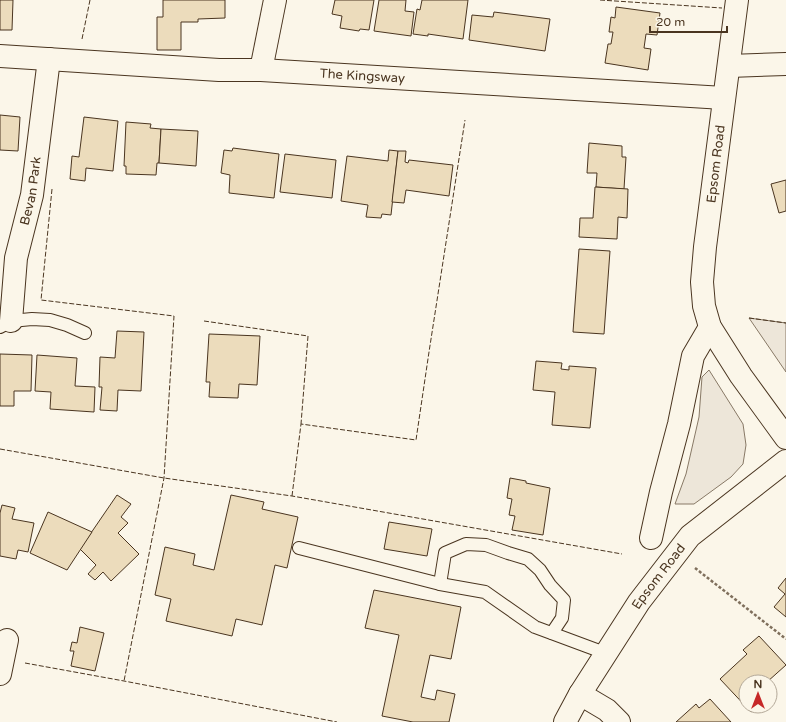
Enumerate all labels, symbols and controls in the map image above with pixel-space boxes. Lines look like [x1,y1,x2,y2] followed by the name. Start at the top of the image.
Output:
[650,8,727,34] scale bar
[656,15,685,29] text: 20 m
[319,66,405,87] street label: The Kingsway
[703,124,729,204] street label: Epsom Road
[17,156,45,227] street label: Bevan Park
[628,541,689,613] street label: Epsom Road
[738,674,778,714] north arrow
[754,678,762,691] text: N

